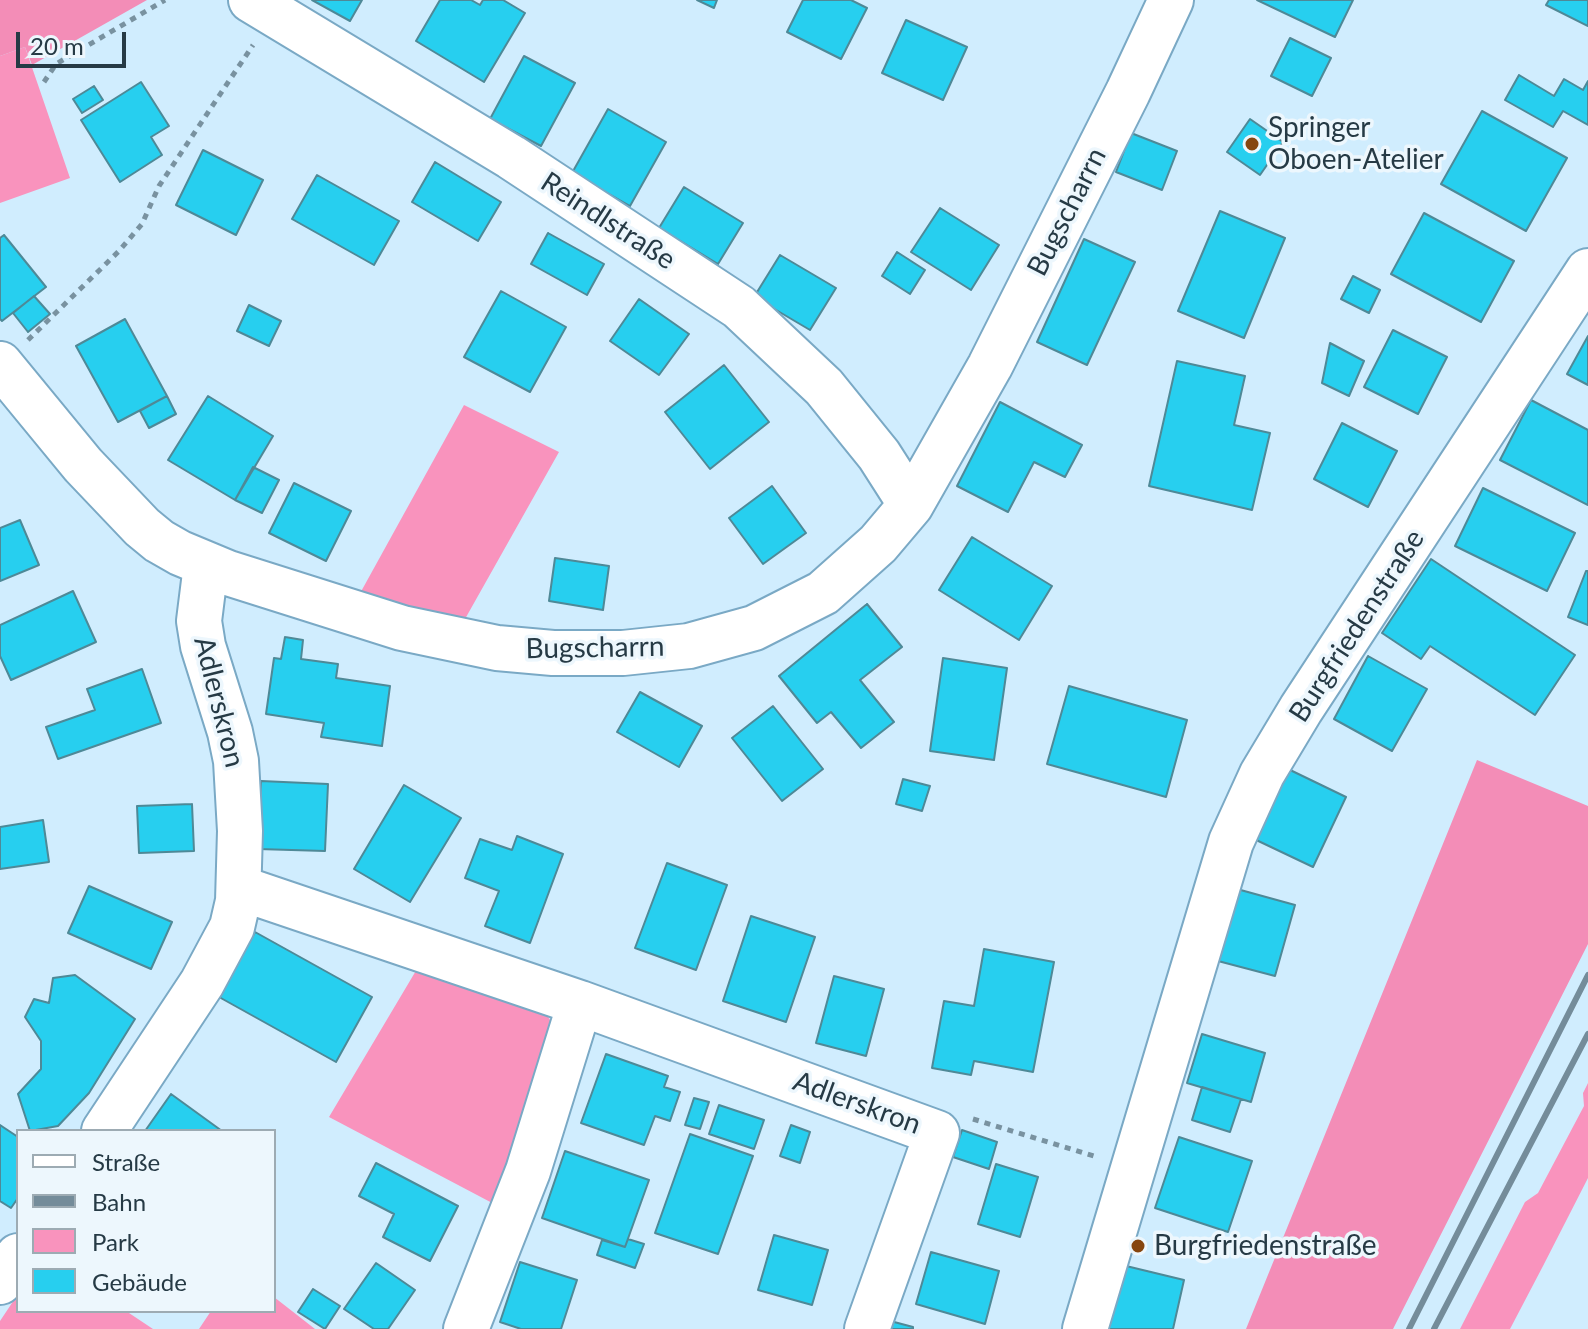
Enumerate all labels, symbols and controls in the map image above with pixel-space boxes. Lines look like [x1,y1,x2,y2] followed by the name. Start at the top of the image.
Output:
[20,16,130,66] scale bar
[30,31,84,60] text: 20 m
[1268,111,1444,177] place label: Springer Oboen-Atelier
[1243,135,1261,153] marker: Springer Oboen-Atelier
[1020,142,1114,282] street label: Bugscharrn
[535,165,681,277] street label: Reindlstraße
[1282,524,1432,728] street label: Burgfriedenstraße
[525,630,665,666] street label: Bugscharrn
[187,633,251,771] street label: Adlerskron
[789,1064,925,1142] street label: Adlerskron
[16,1129,276,1313] legend
[92,1147,160,1176] text: Straße
[92,1187,146,1216] text: Bahn
[92,1227,139,1256] text: Park
[1154,1229,1377,1263] place label: Burgfriedenstraße
[1129,1237,1147,1255] marker: Burgfriedenstraße
[92,1267,187,1296] text: Gebäude

